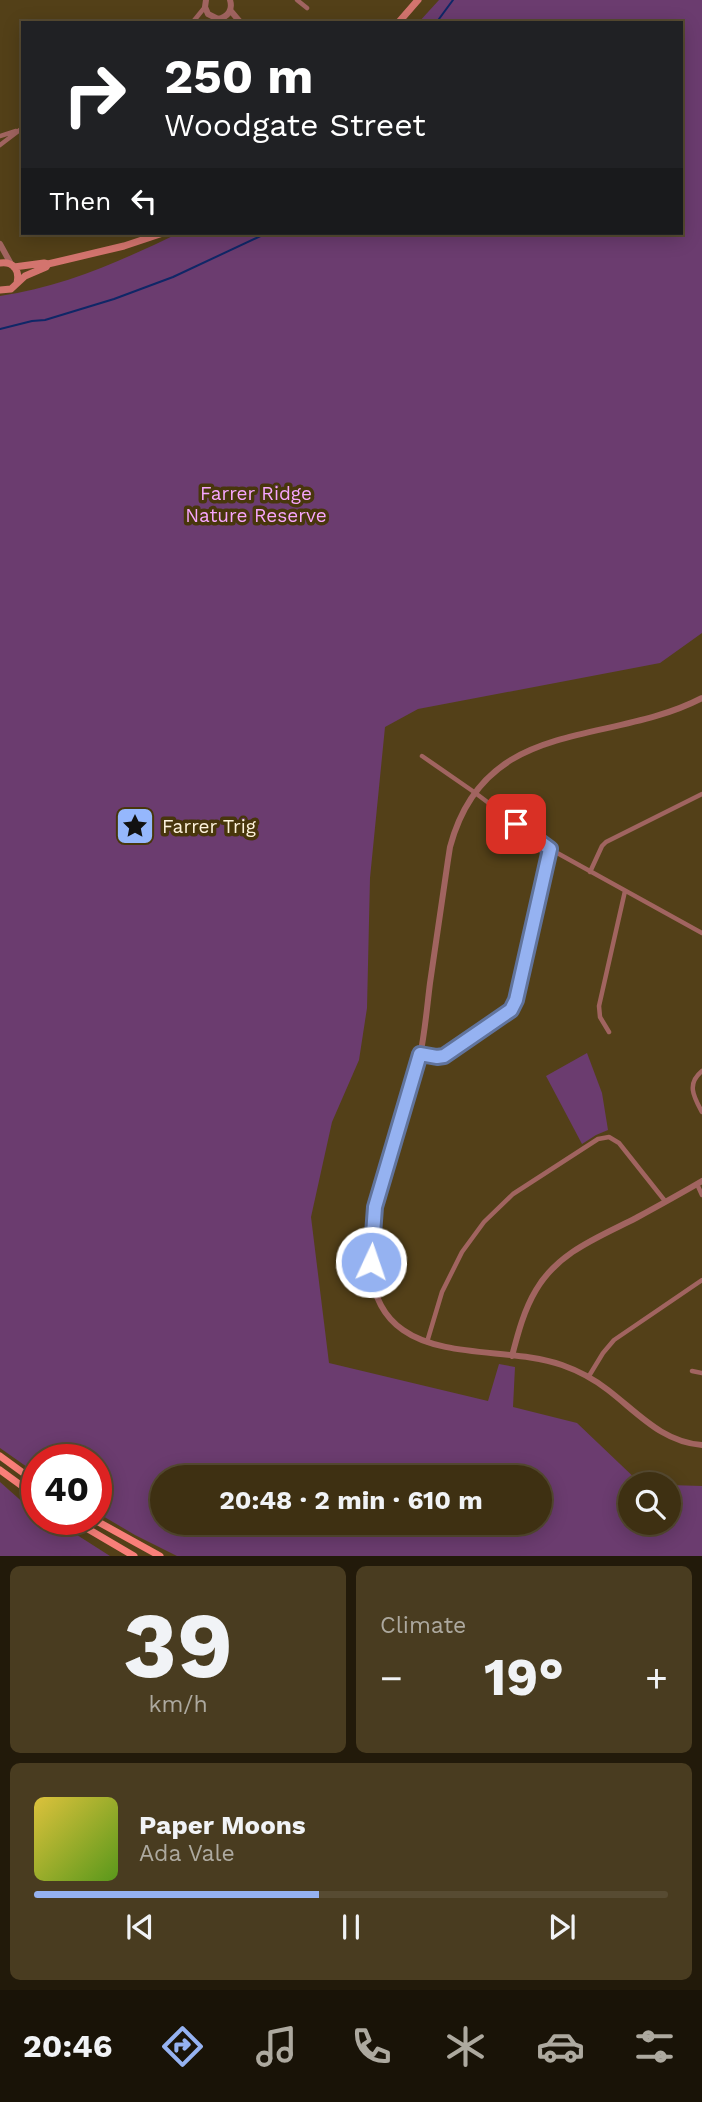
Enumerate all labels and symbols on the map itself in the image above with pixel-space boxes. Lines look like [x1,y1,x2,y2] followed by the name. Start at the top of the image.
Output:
[185,482,327,527] park label: Farrer Ridge Nature Reserve
[486,794,546,854] pin
[114,805,156,847] place icon: Farrer Trig
[162,815,257,838] place label: Farrer Trig
[334,1225,408,1299] position arrow
[21,1444,112,1535] speed limit sign: 40

